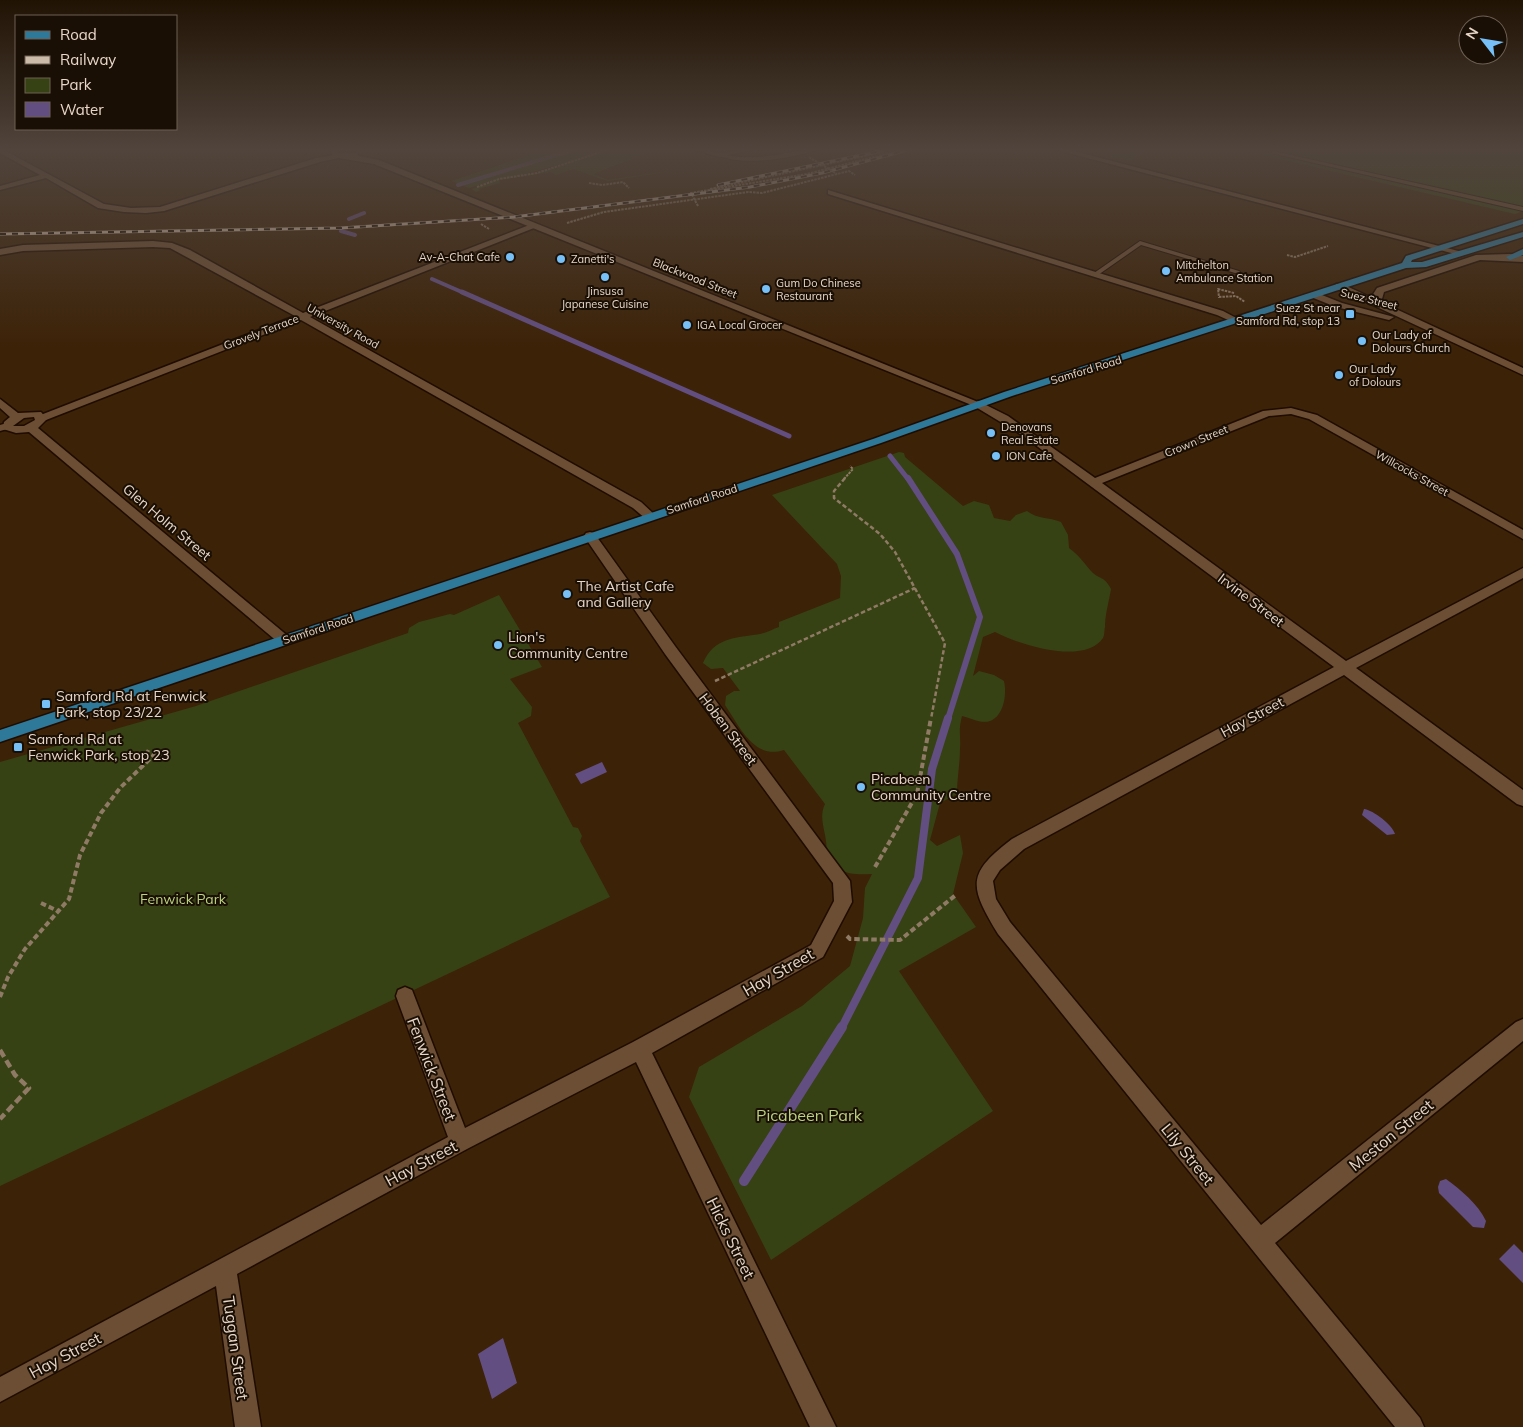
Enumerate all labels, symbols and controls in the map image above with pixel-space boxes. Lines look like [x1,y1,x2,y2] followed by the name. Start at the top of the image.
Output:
[15,15,178,130] legend
[1458,15,1508,65] north arrow
[1461,24,1482,42] text: N
[60,25,97,44] text: Road
[60,50,116,69] text: Railway
[60,75,92,94] text: Park
[60,100,104,119] text: Water
[419,250,500,264] place label: Av-A-Chat Cafe
[504,251,516,263] marker: Av-A-Chat Cafe
[571,252,615,266] place label: Zanetti's
[555,253,567,265] marker: Zanetti's
[651,255,739,301] street label: Blackwood Street
[1176,258,1273,285] place label: Mitchelton Ambulance Station
[1160,265,1172,277] marker: Mitchelton Ambulance Station
[599,271,611,283] marker: Jinsusa Japanese Cuisine
[776,276,861,303] place label: Gum Do Chinese Restaurant
[760,283,772,295] marker: Gum Do Chinese Restaurant
[561,284,649,311] place label: Jinsusa Japanese Cuisine
[1339,285,1399,313] street label: Suez Street
[304,300,382,352] street label: University Road
[1236,301,1340,328] place label: Suez St near Samford Rd, stop 13
[1344,308,1356,320] marker: Suez St near Samford Rd, stop 13
[222,311,300,353] street label: Grovely Terrace
[697,318,782,332] place label: IGA Local Grocer
[681,319,693,331] marker: IGA Local Grocer
[1372,328,1450,355] place label: Our Lady of Dolours Church
[1356,335,1368,347] marker: Our Lady of Dolours Church
[1049,353,1123,387] street label: Samford Road
[1349,362,1401,389] place label: Our Lady of Dolours
[1333,369,1345,381] marker: Our Lady of Dolours
[1001,420,1059,447] place label: Denovans Real Estate
[1162,422,1230,460] street label: Crown Street
[985,427,997,439] marker: Denovans Real Estate
[1373,447,1451,499] street label: Willcocks Street
[1006,449,1052,463] place label: ION Cafe
[990,450,1002,462] marker: ION Cafe
[119,480,215,564] street label: Glen Holm Street
[665,481,739,517] street label: Samford Road
[1214,569,1288,631] street label: Irvine Street
[577,577,674,611] place label: The Artist Cafe and Gallery
[561,588,573,600] marker: The Artist Cafe and Gallery
[281,611,355,647] street label: Samford Road
[508,628,628,662] place label: Lion's Community Centre
[492,639,504,651] marker: Lion's Community Centre
[56,687,207,721] place label: Samford Rd at Fenwick Park, stop 23/22
[695,690,761,769] street label: Hoben Street
[1217,693,1287,741] street label: Hay Street
[40,698,52,710] marker: Samford Rd at Fenwick Park, stop 23/22
[28,730,170,764] place label: Samford Rd at Fenwick Park, stop 23
[12,741,24,753] marker: Samford Rd at Fenwick Park, stop 23
[871,770,991,804] place label: Picabeen Community Centre
[855,781,867,793] marker: Picabeen Community Centre
[140,890,227,908] park label: Fenwick Park
[739,943,817,1000] street label: Hay Street
[403,1015,461,1124] street label: Fenwick Street
[1345,1095,1438,1175] street label: Meston Street
[756,1105,863,1125] park label: Picabeen Park
[1157,1119,1219,1189] street label: Lily Street
[382,1136,461,1190] street label: Hay Street
[703,1194,760,1282] street label: Hicks Street
[219,1295,253,1401] street label: Tuggan Street
[26,1328,105,1382] street label: Hay Street

